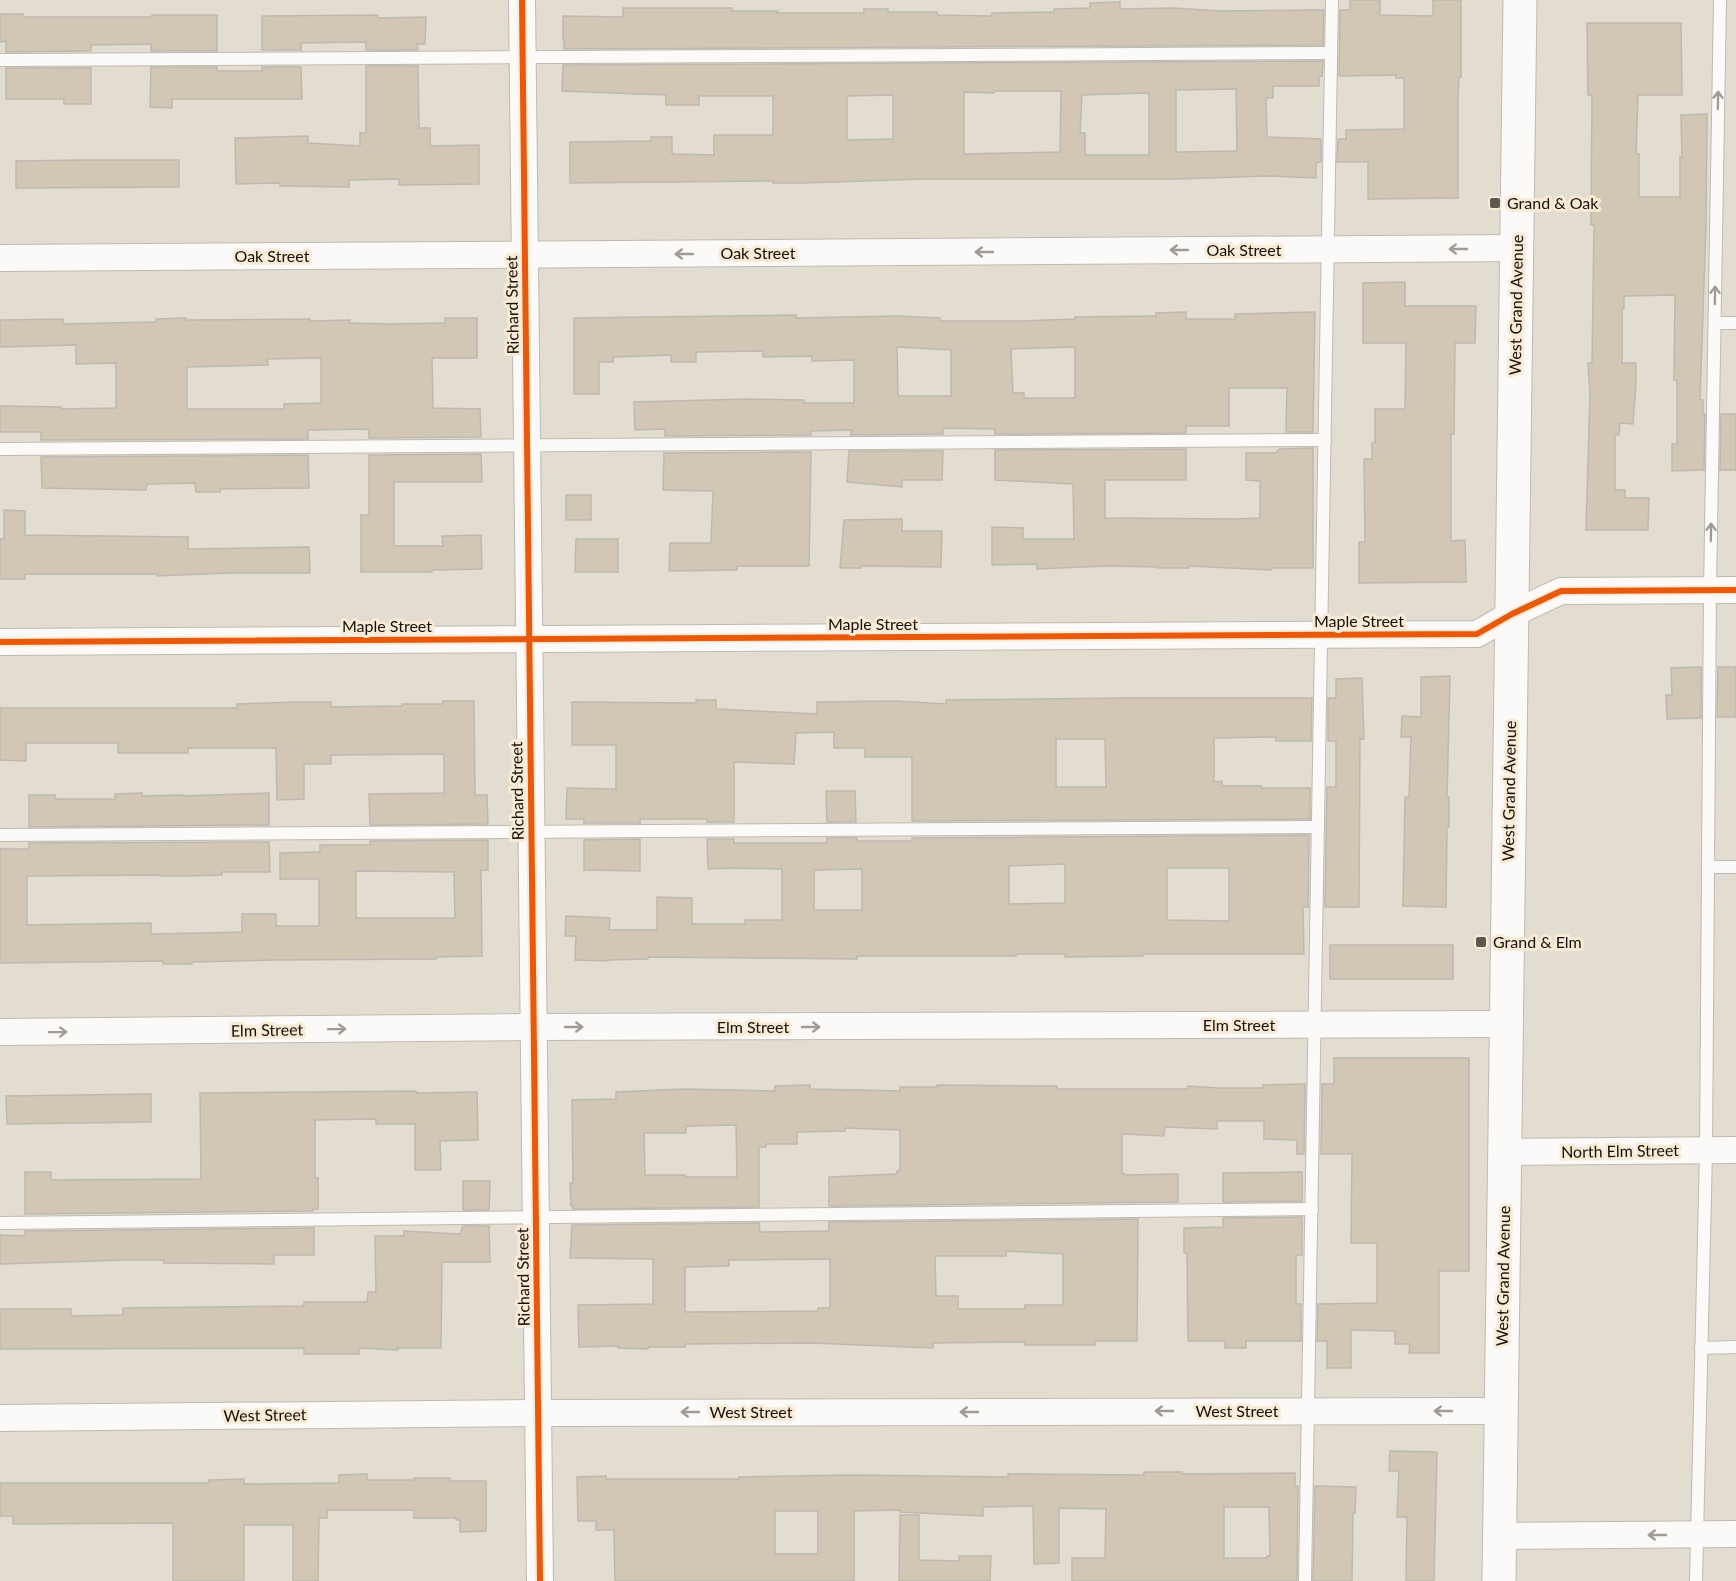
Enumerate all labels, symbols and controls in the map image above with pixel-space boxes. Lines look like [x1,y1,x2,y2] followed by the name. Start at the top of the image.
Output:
[1712,90,1724,110] one-way arrow
[1507,193,1599,212] place label: Grand & Oak
[1488,196,1502,210] marker: Grand & Oak
[1505,235,1526,375] street label: West Grand Avenue
[1207,240,1282,259] street label: Oak Street
[721,243,796,262] street label: Oak Street
[1449,243,1469,255] one-way arrow
[1170,245,1190,256] one-way arrow
[235,246,310,265] street label: Oak Street
[975,246,995,258] one-way arrow
[675,248,695,259] one-way arrow
[501,255,522,355] street label: Richard Street
[1709,285,1721,305] one-way arrow
[1705,522,1717,542] one-way arrow
[1314,611,1404,630] street label: Maple Street
[828,614,918,633] street label: Maple Street
[342,616,432,635] street label: Maple Street
[1498,721,1519,861] street label: West Grand Avenue
[506,741,527,841] street label: Richard Street
[1493,932,1582,951] place label: Grand & Elm
[1474,935,1488,949] marker: Grand & Elm
[1203,1015,1275,1034] street label: Elm Street
[717,1017,789,1036] street label: Elm Street
[231,1019,304,1040] street label: Elm Street
[564,1021,584,1033] one-way arrow
[801,1021,821,1033] one-way arrow
[327,1023,347,1035] one-way arrow
[48,1026,68,1038] one-way arrow
[1561,1140,1679,1161] street label: North Elm Street
[1492,1206,1513,1346] street label: West Grand Avenue
[512,1227,533,1327] street label: Richard Street
[1196,1401,1279,1420] street label: West Street
[710,1402,793,1421] street label: West Street
[223,1404,307,1425] street label: West Street
[1154,1405,1174,1417] one-way arrow
[1433,1405,1453,1417] one-way arrow
[680,1406,700,1418] one-way arrow
[959,1406,979,1418] one-way arrow
[1647,1529,1667,1540] one-way arrow

